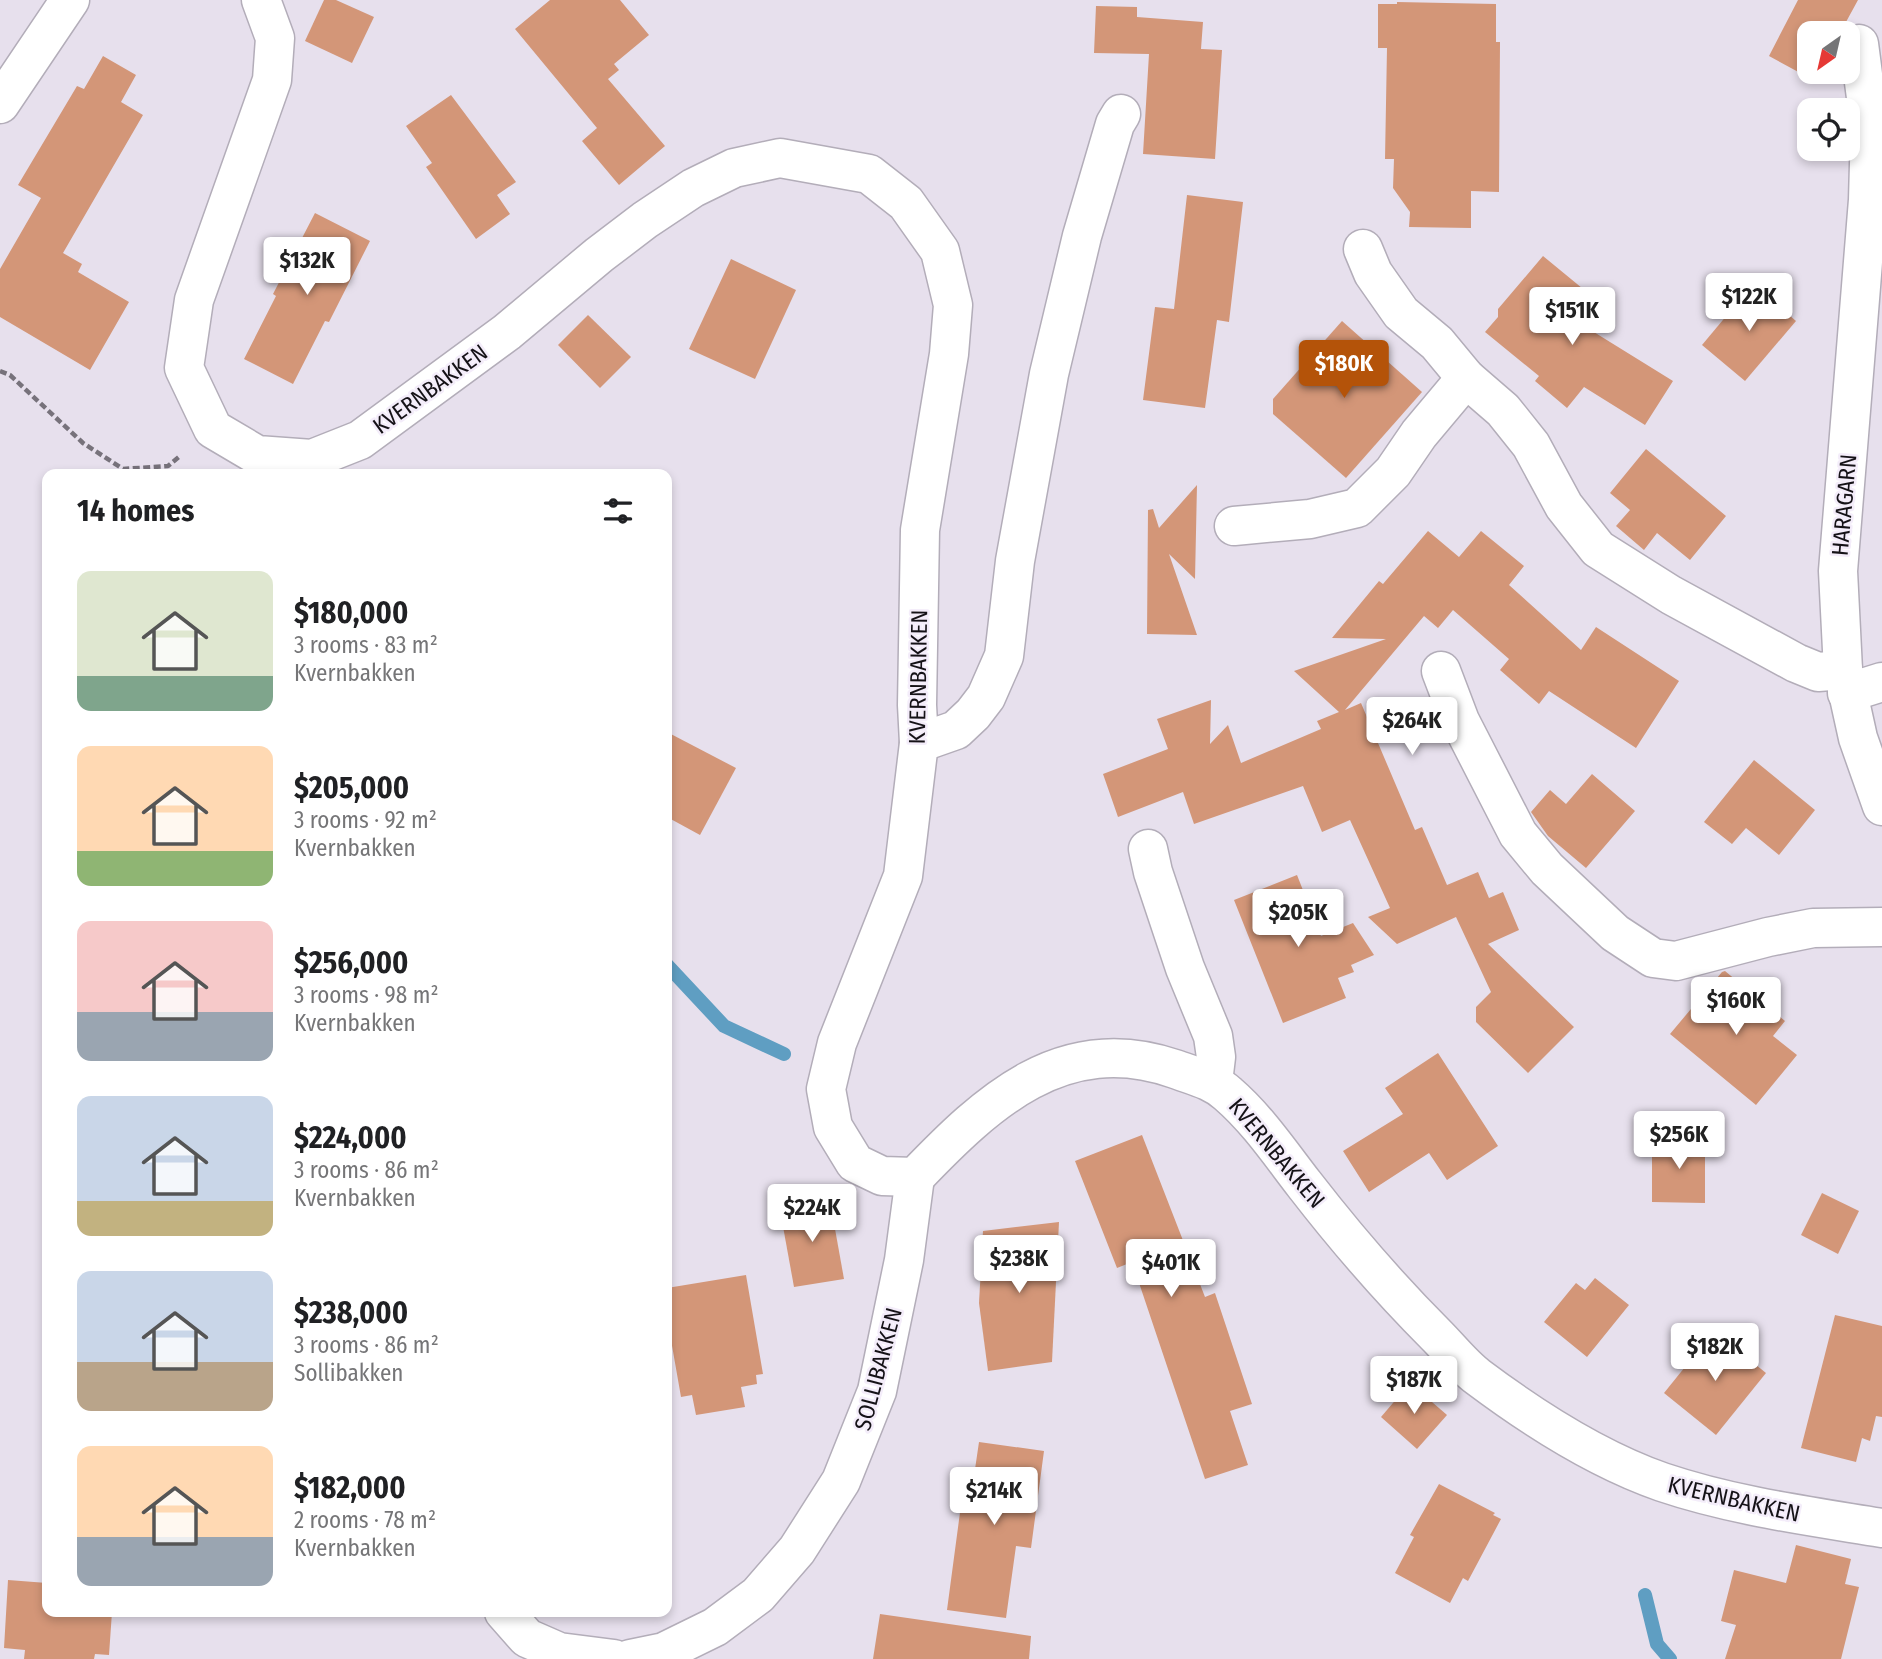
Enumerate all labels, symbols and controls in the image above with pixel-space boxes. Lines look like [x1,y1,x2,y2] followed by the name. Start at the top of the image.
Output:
[1797,21,1860,84] north arrow
[1797,21,1860,161] map controls
[1797,98,1860,161] button: locate
[258,238,356,297] pin: $132K
[279,246,335,274] text: $132K
[1700,274,1798,333] pin: $122K
[1721,282,1777,310] text: $122K
[1523,288,1621,347] pin: $151K
[1545,296,1599,324] text: $151K
[367,338,493,440] street label: KVERNBAKKEN
[1295,340,1393,400] pin: $180K
[1315,349,1373,377] text: $180K
[1826,453,1862,557] street label: HARAGARN
[599,492,637,530] icon: filters
[77,493,194,529] text: 14 homes
[294,595,408,631] text: $180,000
[133,599,217,683] icon: home
[903,609,933,745] street label: KVERNBAKKEN
[294,631,438,659] text: 3 rooms · 83 m²
[294,659,416,687] text: Kvernbakken
[1363,698,1461,757] pin: $264K
[1382,706,1442,734] text: $264K
[294,770,409,806] text: $205,000
[133,774,217,858] icon: home
[294,806,437,834] text: 3 rooms · 92 m²
[294,834,416,862] text: Kvernbakken
[1249,890,1347,949] pin: $205K
[1268,898,1328,926] text: $205K
[294,945,408,981] text: $256,000
[133,949,217,1033] icon: home
[1687,978,1785,1037] pin: $160K
[294,981,439,1009] text: 3 rooms · 98 m²
[1707,986,1765,1014] text: $160K
[294,1009,416,1037] text: Kvernbakken
[1223,1092,1331,1214] street label: KVERNBAKKEN
[1630,1112,1728,1171] pin: $256K
[294,1120,407,1156] text: $224,000
[1650,1120,1708,1148] text: $256K
[133,1124,217,1208] icon: home
[294,1156,439,1184] text: 3 rooms · 86 m²
[294,1184,416,1212] text: Kvernbakken
[763,1184,861,1244] pin: $224K
[783,1193,841,1221] text: $224K
[970,1236,1068,1295] pin: $238K
[1122,1240,1220,1299] pin: $401K
[990,1244,1048,1272] text: $238K
[1142,1248,1200,1276] text: $401K
[294,1295,408,1331] text: $238,000
[133,1299,217,1383] icon: home
[848,1305,908,1433] street label: SOLLIBAKKEN
[1666,1324,1764,1383] pin: $182K
[294,1331,439,1359] text: 3 rooms · 86 m²
[1687,1332,1743,1360] text: $182K
[1365,1356,1463,1416] pin: $187K
[294,1359,403,1387] text: Sollibakken
[1386,1365,1442,1393] text: $187K
[945,1468,1043,1527] pin: $214K
[294,1470,406,1506] text: $182,000
[1665,1470,1803,1528] street label: KVERNBAKKEN
[133,1474,217,1558] icon: home
[966,1476,1022,1504] text: $214K
[294,1506,436,1534] text: 2 rooms · 78 m²
[294,1534,416,1562] text: Kvernbakken

